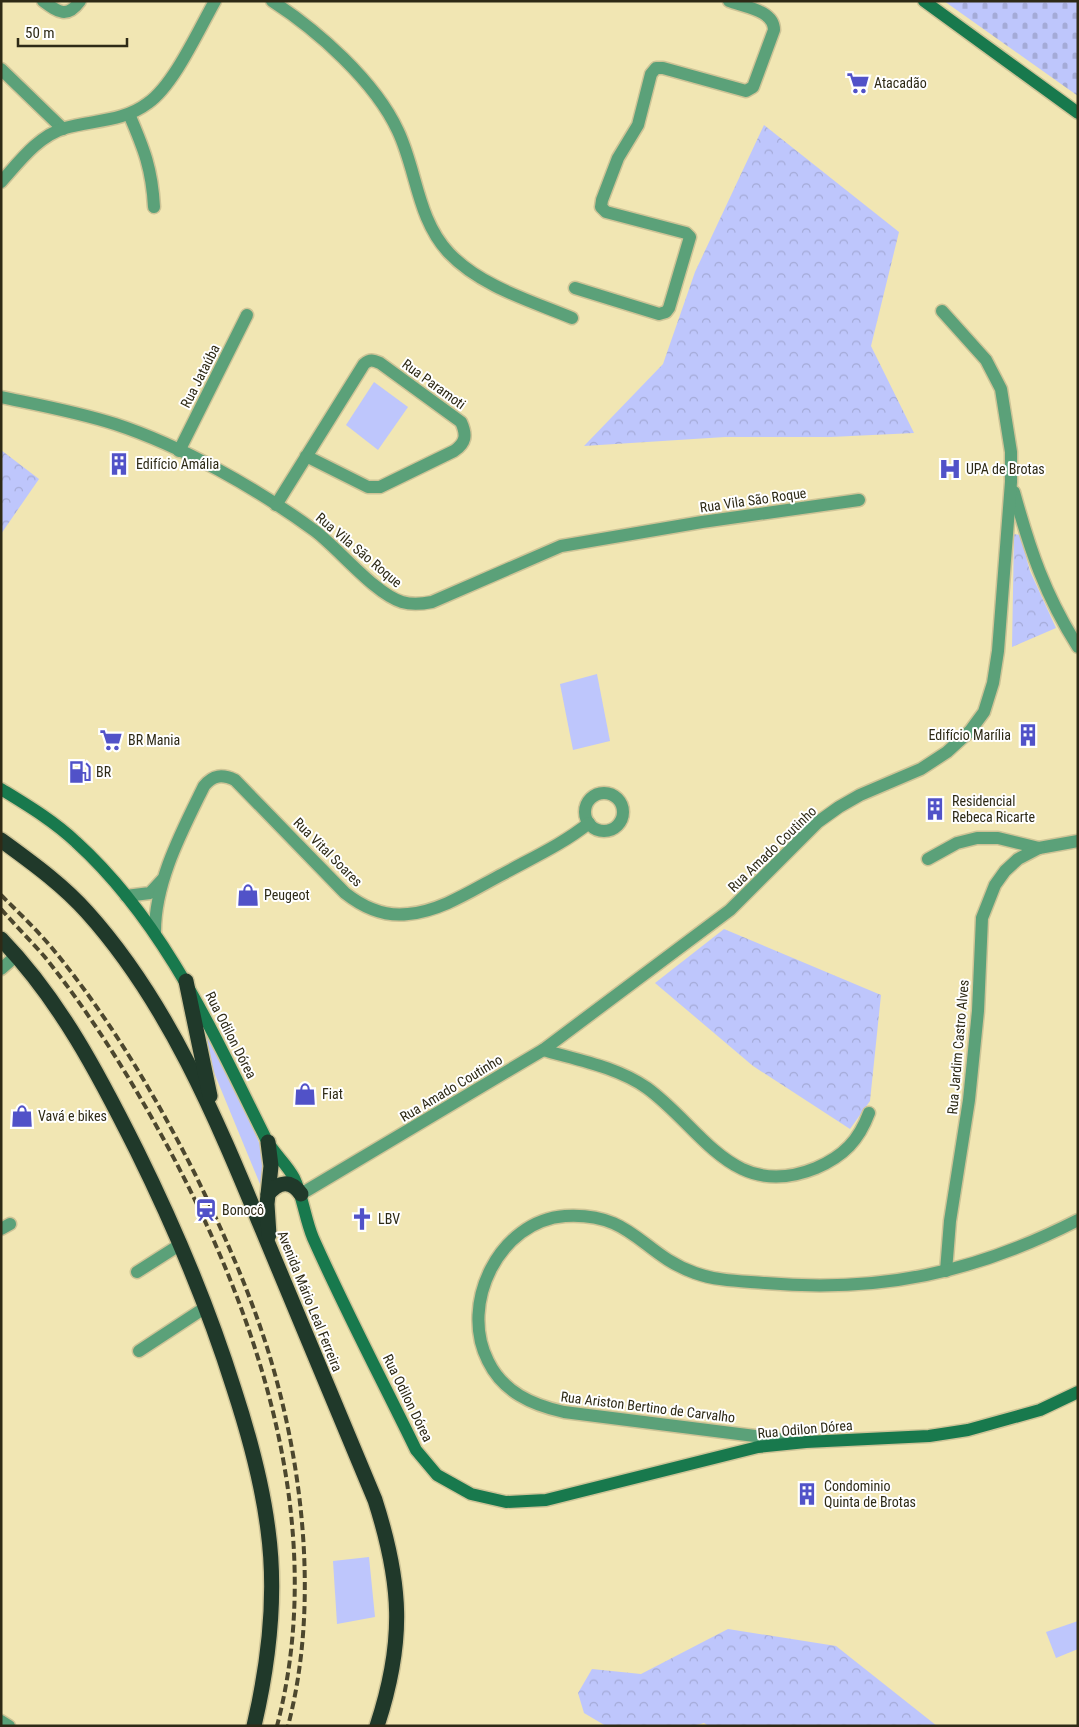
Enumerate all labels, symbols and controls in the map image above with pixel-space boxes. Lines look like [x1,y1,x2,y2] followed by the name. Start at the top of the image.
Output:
[18,15,126,47] scale bar
[25,24,55,42] text: 50 m
[845,70,871,96] supermarket icon: Atacadão
[874,75,927,91] place label: Atacadão
[177,342,223,410] street label: Rua Jataúba
[399,356,469,412] street label: Rua Paramoti
[106,451,132,477] building icon: Edifício Amália
[136,456,219,472] place label: Edifício Amália
[937,456,963,482] hospital icon: UPA de Brotas
[966,461,1045,477] place label: UPA de Brotas
[699,485,808,515] street label: Rua Vila São Roque
[313,509,406,591] street label: Rua Vila São Roque
[1015,722,1041,748] building icon: Edifício Marília
[98,727,124,753] supermarket icon: BR Mania
[928,727,1011,743] place label: Edifício Marília
[128,732,180,748] place label: BR Mania
[67,759,93,785] fuel station icon: BR
[96,764,112,780] place label: BR
[952,793,1035,825] place label: Residencial Rebeca Ricarte
[922,796,948,822] building icon: Residencial Rebeca Ricarte
[725,803,819,895] street label: Rua Amado Coutinho
[290,814,366,890] street label: Rua Vital Soares
[235,882,261,908] shop icon: Peugeot
[264,887,310,903] place label: Peugeot
[944,979,972,1115] street label: Rua Jardim Castro Alves
[202,989,260,1081] street label: Rua Odilon Dórea
[397,1051,505,1125] street label: Rua Amado Coutinho
[292,1081,318,1107] shop icon: Fiat
[322,1086,343,1102] place label: Fiat
[9,1103,35,1129] shop icon: Vavá e bikes
[38,1108,107,1124] place label: Vavá e bikes
[193,1197,219,1223] station icon: Bonocô
[222,1202,264,1218] place label: Bonocô
[349,1206,375,1232] church icon: LBV
[378,1211,400,1227] place label: LBV
[274,1228,346,1374] street label: Avenida Mário Leal Ferreira
[380,1352,436,1444] street label: Rua Odilon Dórea
[560,1388,736,1426] street label: Rua Ariston Bertino de Carvalho
[757,1417,853,1441] street label: Rua Odilon Dórea
[824,1478,916,1510] place label: Condominio Quinta de Brotas
[794,1481,820,1507] building icon: Condominio Quinta de Brotas

